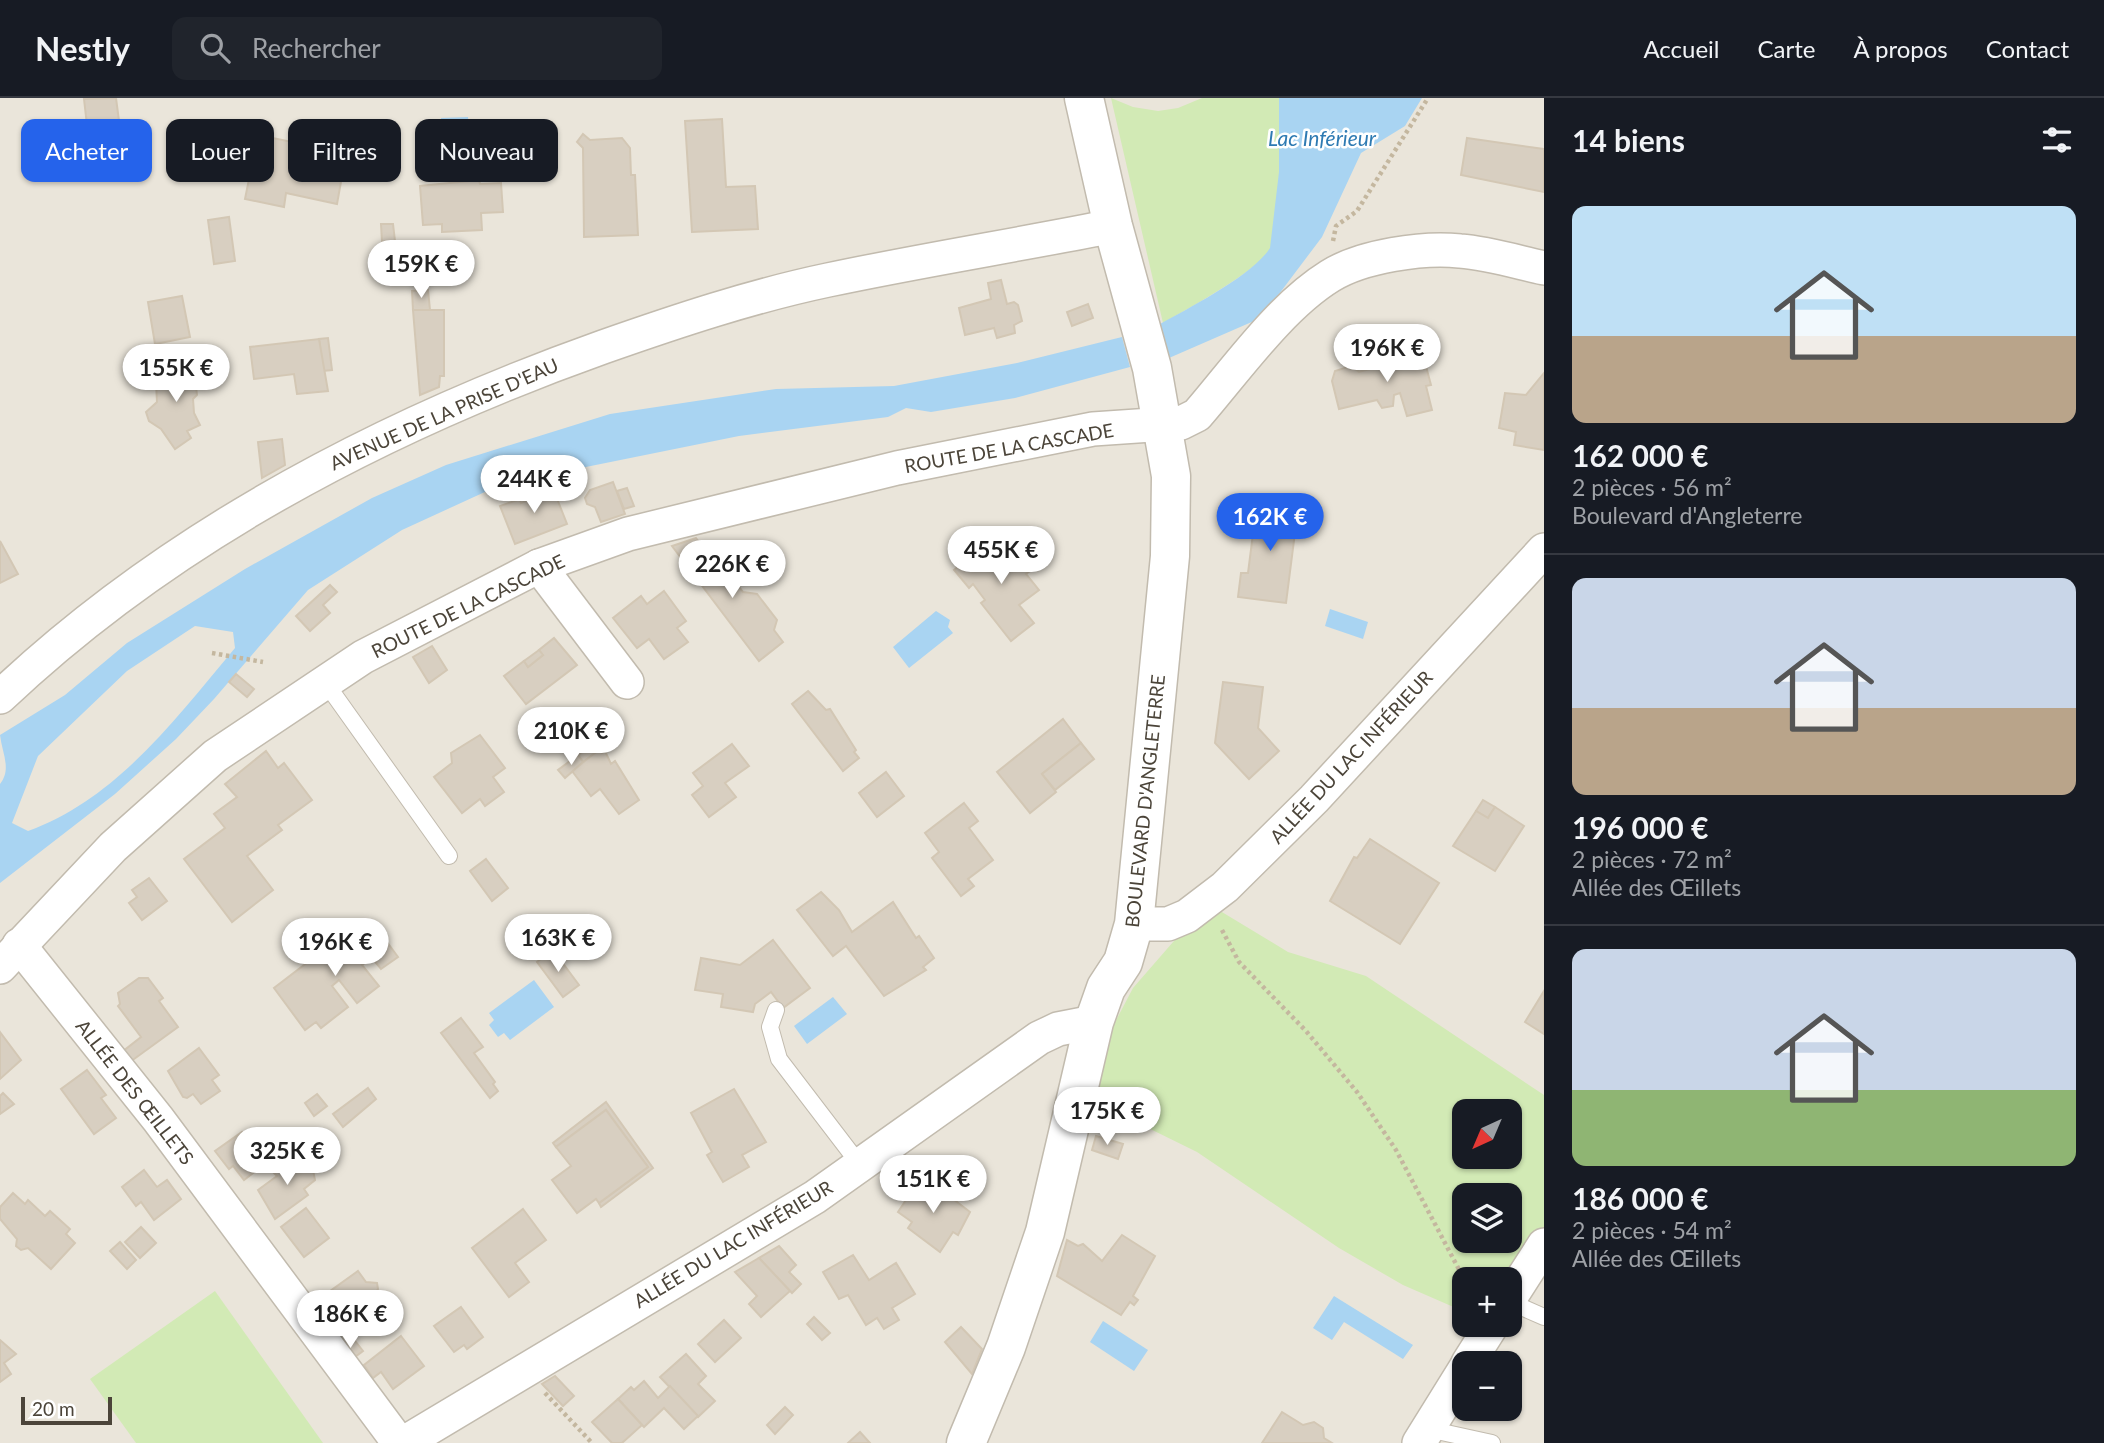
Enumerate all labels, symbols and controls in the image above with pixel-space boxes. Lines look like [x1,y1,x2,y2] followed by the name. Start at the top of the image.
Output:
[172,17,662,80] search box
[35,28,130,68] text: Nestly
[196,29,234,67] icon: search
[252,32,381,64] text: Rechercher
[1643,34,1719,63] text: Accueil
[1757,34,1815,63] text: Carte
[1853,34,1948,63] text: À propos
[1986,34,2069,63] text: Contact
[21,119,152,182] chip: Acheter
[166,119,274,182] chip: Louer
[288,119,401,182] chip: Filtres
[415,119,558,182] chip: Nouveau
[2038,121,2076,159] icon: filters
[1572,122,1685,158] text: 14 biens
[1268,125,1377,150] water label: Lac Inférieur
[364,240,478,300] pin: 159K €
[384,249,458,277] text: 159K €
[1761,252,1887,378] icon: home
[1330,324,1444,384] pin: 196K €
[1350,333,1424,361] text: 196K €
[119,344,233,404] pin: 155K €
[139,353,213,381] text: 155K €
[326,353,562,474] street label: AVENUE DE LA PRISE D'EAU
[903,418,1115,477] street label: ROUTE DE LA CASCADE
[1572,437,1708,473] text: 162 000 €
[477,456,591,515] pin: 244K €
[497,464,571,492] text: 244K €
[1572,473,1732,501] text: 2 pièces · 56 m²
[1213,494,1327,553] pin: 162K €
[1572,501,1802,529] text: Boulevard d'Angleterre
[1233,502,1307,530] text: 162K €
[944,526,1058,586] pin: 455K €
[964,535,1038,563] text: 455K €
[675,540,789,600] pin: 226K €
[367,549,568,662] street label: ROUTE DE LA CASCADE
[695,549,769,577] text: 226K €
[1761,624,1887,750] icon: home
[1265,665,1437,848] street label: ALLÉE DU LAC INFÉRIEUR
[1120,673,1169,929] street label: BOULEVARD D'ANGLETERRE
[514,708,628,767] pin: 210K €
[534,716,608,744] text: 210K €
[1572,809,1708,845] text: 196 000 €
[1572,845,1732,873] text: 2 pièces · 72 m²
[1572,873,1741,901] text: Allée des Œillets
[501,914,615,974] pin: 163K €
[278,918,392,978] pin: 196K €
[521,923,595,951] text: 163K €
[298,927,372,955] text: 196K €
[1761,995,1887,1121] icon: home
[72,1015,199,1169] street label: ALLÉE DES ŒILLETS
[1050,1088,1164,1147] pin: 175K €
[1070,1096,1144,1124] text: 175K €
[1452,1099,1522,1169] north arrow
[1452,1099,1522,1421] map controls
[230,1128,344,1187] pin: 325K €
[250,1136,324,1164] text: 325K €
[876,1156,990,1215] pin: 151K €
[896,1164,970,1192] text: 151K €
[629,1175,836,1312] street label: ALLÉE DU LAC INFÉRIEUR
[1572,1180,1708,1216] text: 186 000 €
[1452,1183,1522,1253] button: layers
[1572,1216,1732,1244] text: 2 pièces · 54 m²
[1572,1244,1741,1272] text: Allée des Œillets
[1452,1267,1522,1337] button: +
[293,1290,407,1350] pin: 186K €
[313,1299,387,1327] text: 186K €
[1452,1351,1522,1421] button: −
[21,1394,112,1426] scale bar
[32,1397,75,1420] text: 20 m

